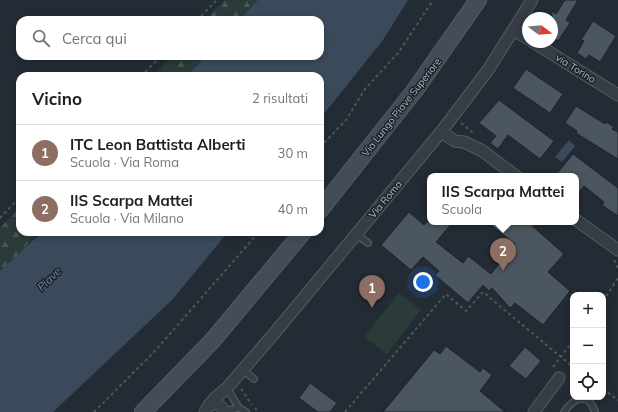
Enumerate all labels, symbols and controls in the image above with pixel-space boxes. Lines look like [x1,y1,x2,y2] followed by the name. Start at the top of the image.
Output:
[522,12,558,48] north arrow
[16,16,324,60] search box
[30,27,52,49] icon: search
[62,29,127,48] text: Cerca qui
[553,51,598,86] street label: via Torino
[359,55,444,159] street label: Via Lungo Piave Superiore
[32,88,82,109] text: Vicino
[252,90,308,106] text: 2 risultati
[70,135,246,154] text: ITC Leon Battista Alberti
[41,145,49,161] text: 1
[278,145,308,161] text: 30 m
[70,154,179,170] text: Scuola · Via Roma
[427,173,579,225] popup
[366,178,405,221] street label: Via Roma
[442,182,564,201] text: IIS Scarpa Mattei
[70,191,193,210] text: IIS Scarpa Mattei
[41,201,49,217] text: 2
[278,201,308,217] text: 40 m
[442,201,482,217] text: Scuola
[70,210,184,226] text: Scuola · Via Milano
[490,238,516,271] pin: 2
[34,264,64,294] water label: Piave
[413,272,433,292] your location
[359,275,385,308] pin: 1
[570,292,606,400] map controls
[570,292,606,328] button: +
[570,328,606,364] button: −
[570,364,606,400] button: locate

